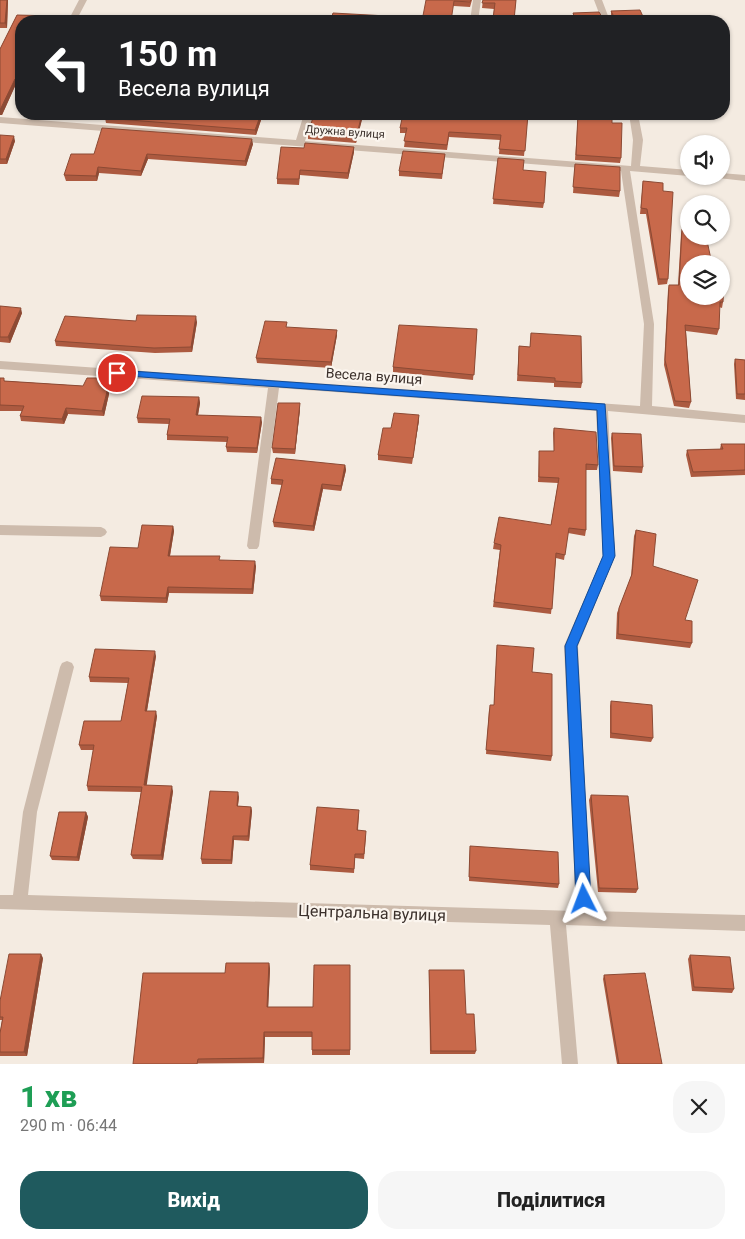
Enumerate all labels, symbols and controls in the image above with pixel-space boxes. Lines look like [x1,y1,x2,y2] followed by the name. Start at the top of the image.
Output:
[118,34,217,75] text: 150 m
[35,35,100,100] icon: left
[118,76,270,101] text: Весела вулиця
[305,123,385,141] street label: Дружна вулиця
[680,135,730,305] map controls
[680,135,730,185] button: sound
[680,195,730,245] button: search
[680,255,730,305] button: layers
[96,352,138,394] pin
[103,359,131,387] icon: arrive
[325,365,423,387] street label: Весела вулиця
[557,872,609,924] position arrow
[298,901,446,925] street label: Центральна вулиця
[20,1079,77,1114] text: 1 хв
[673,1081,725,1133] button: close
[20,1116,117,1135] text: 290 m · 06:44
[20,1171,368,1229] button: Вихід
[378,1171,725,1229] button: Поділитися

